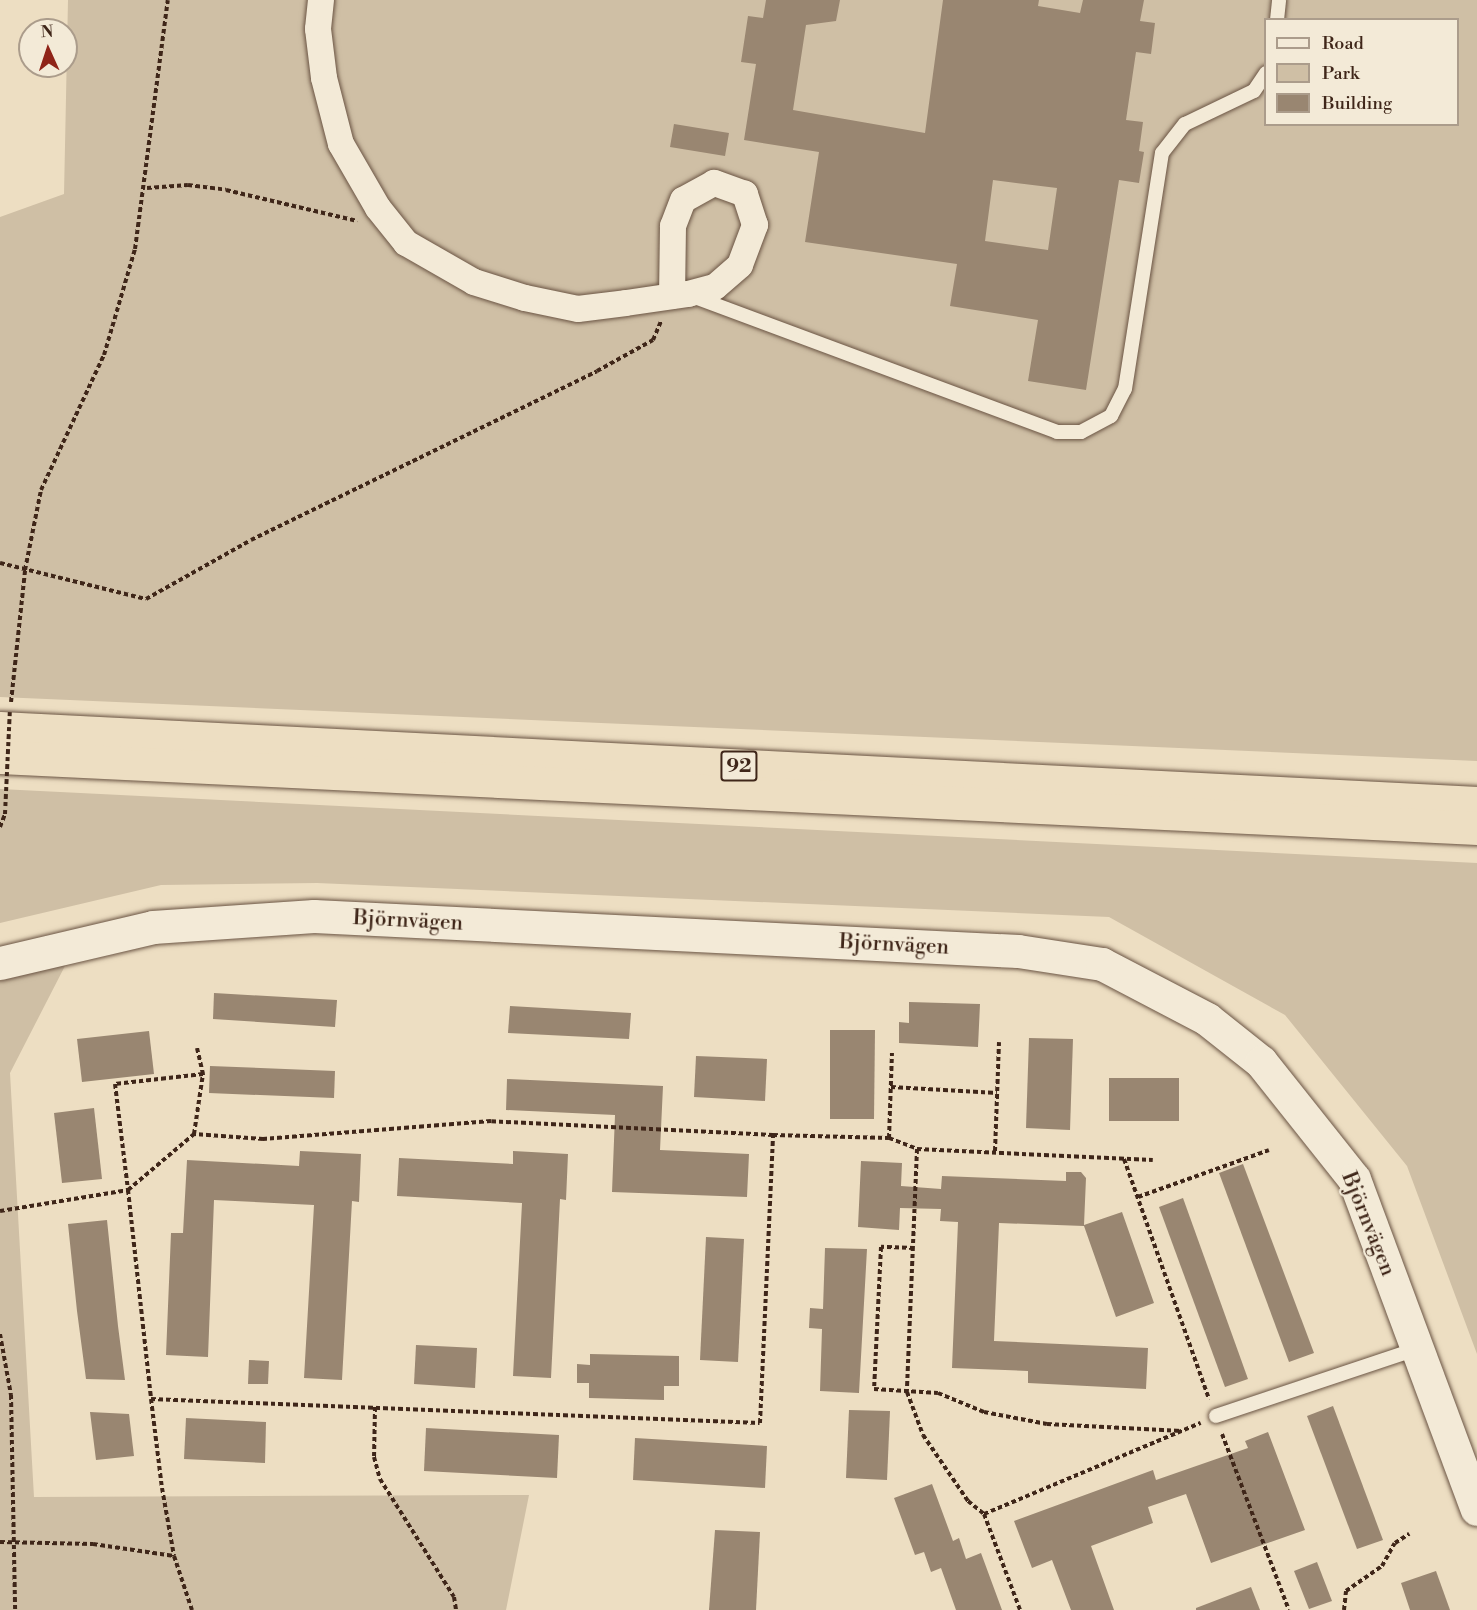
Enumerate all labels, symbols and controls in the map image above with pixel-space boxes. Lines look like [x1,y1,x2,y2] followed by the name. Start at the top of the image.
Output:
[18,18,78,78] north arrow
[1264,18,1459,126] legend
[40,22,54,42] text: N
[1322,32,1364,55] text: Road
[1322,62,1359,85] text: Park
[1322,92,1392,115] text: Building
[720,749,758,783] road number: 92
[352,906,464,936] street label: Björnvägen
[838,930,950,960] street label: Björnvägen
[1336,1168,1400,1280] street label: Björnvägen

